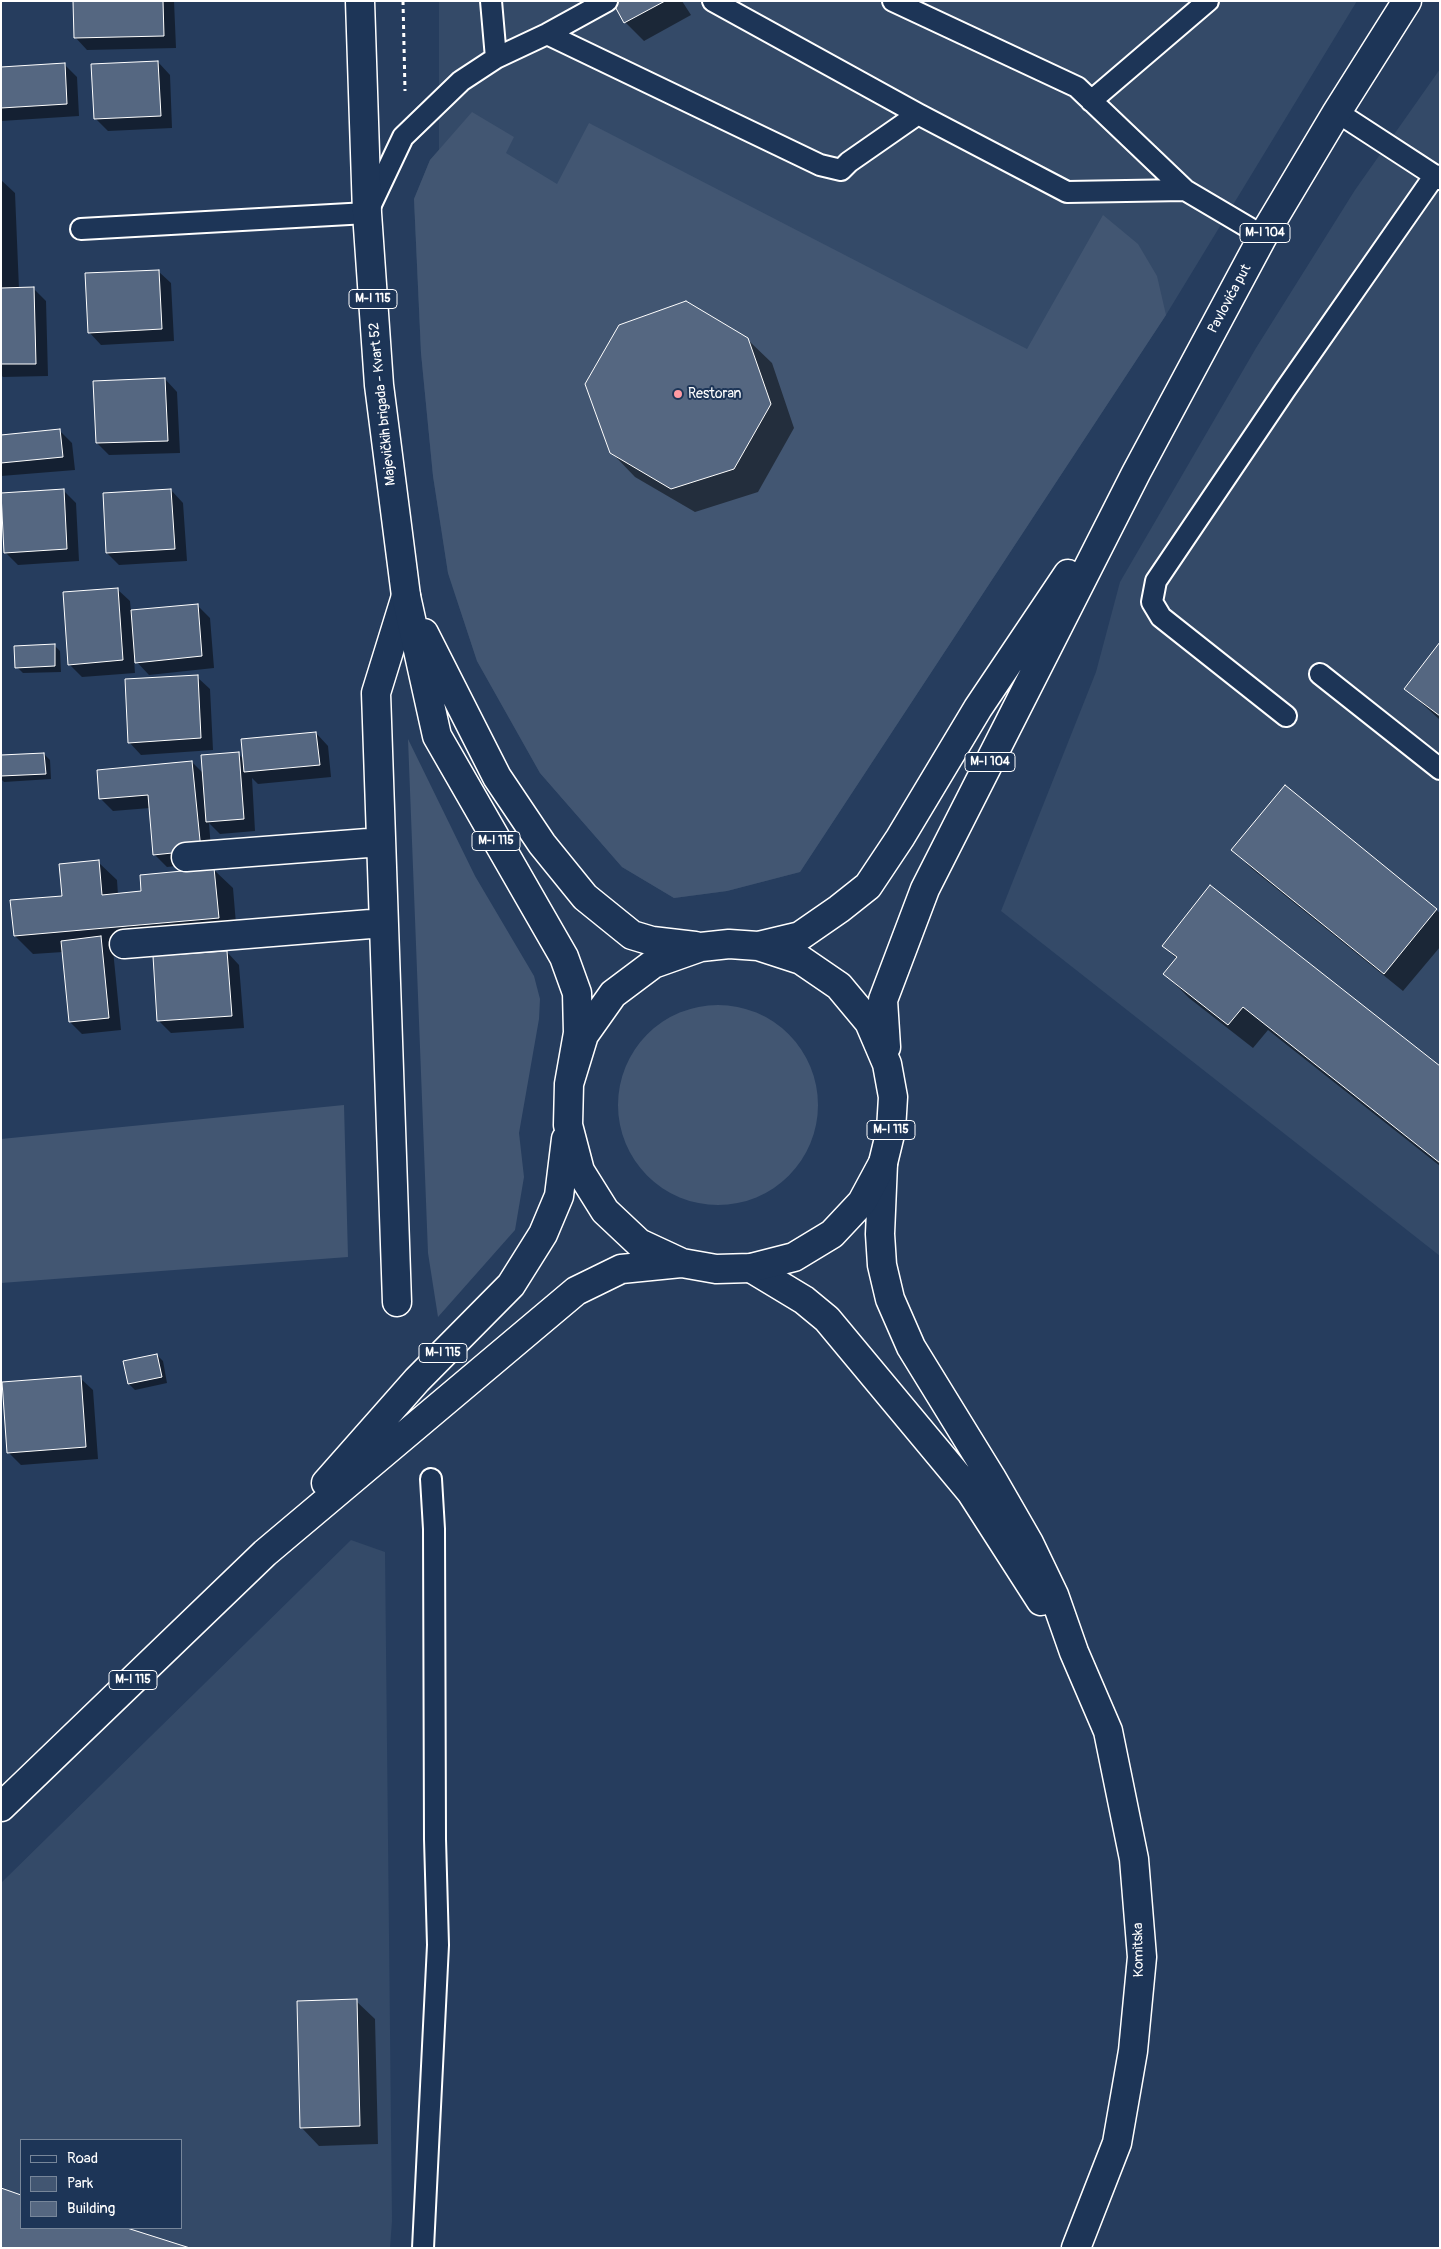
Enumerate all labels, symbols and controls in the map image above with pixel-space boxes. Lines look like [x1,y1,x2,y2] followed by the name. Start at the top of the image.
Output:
[1240,224,1290,242] road number: M-I 104
[1205,262,1255,336] street label: Pavlovića put
[349,290,397,308] road number: M-I 115
[366,321,400,487] street label: Majevičkih brigada - Kvart 52
[688,386,741,402] place label: Restoran
[672,388,684,400] marker: Restoran
[965,752,1015,772] road number: M-I 104
[472,831,520,850] road number: M-I 115
[867,1120,915,1140] road number: M-I 115
[419,1344,467,1362] road number: M-I 115
[109,1670,157,1690] road number: M-I 115
[1130,1923,1148,1977] street label: Komitska
[20,2139,182,2229] legend
[67,2149,98,2168] text: Road
[67,2174,93,2193] text: Park
[67,2199,115,2218] text: Building

